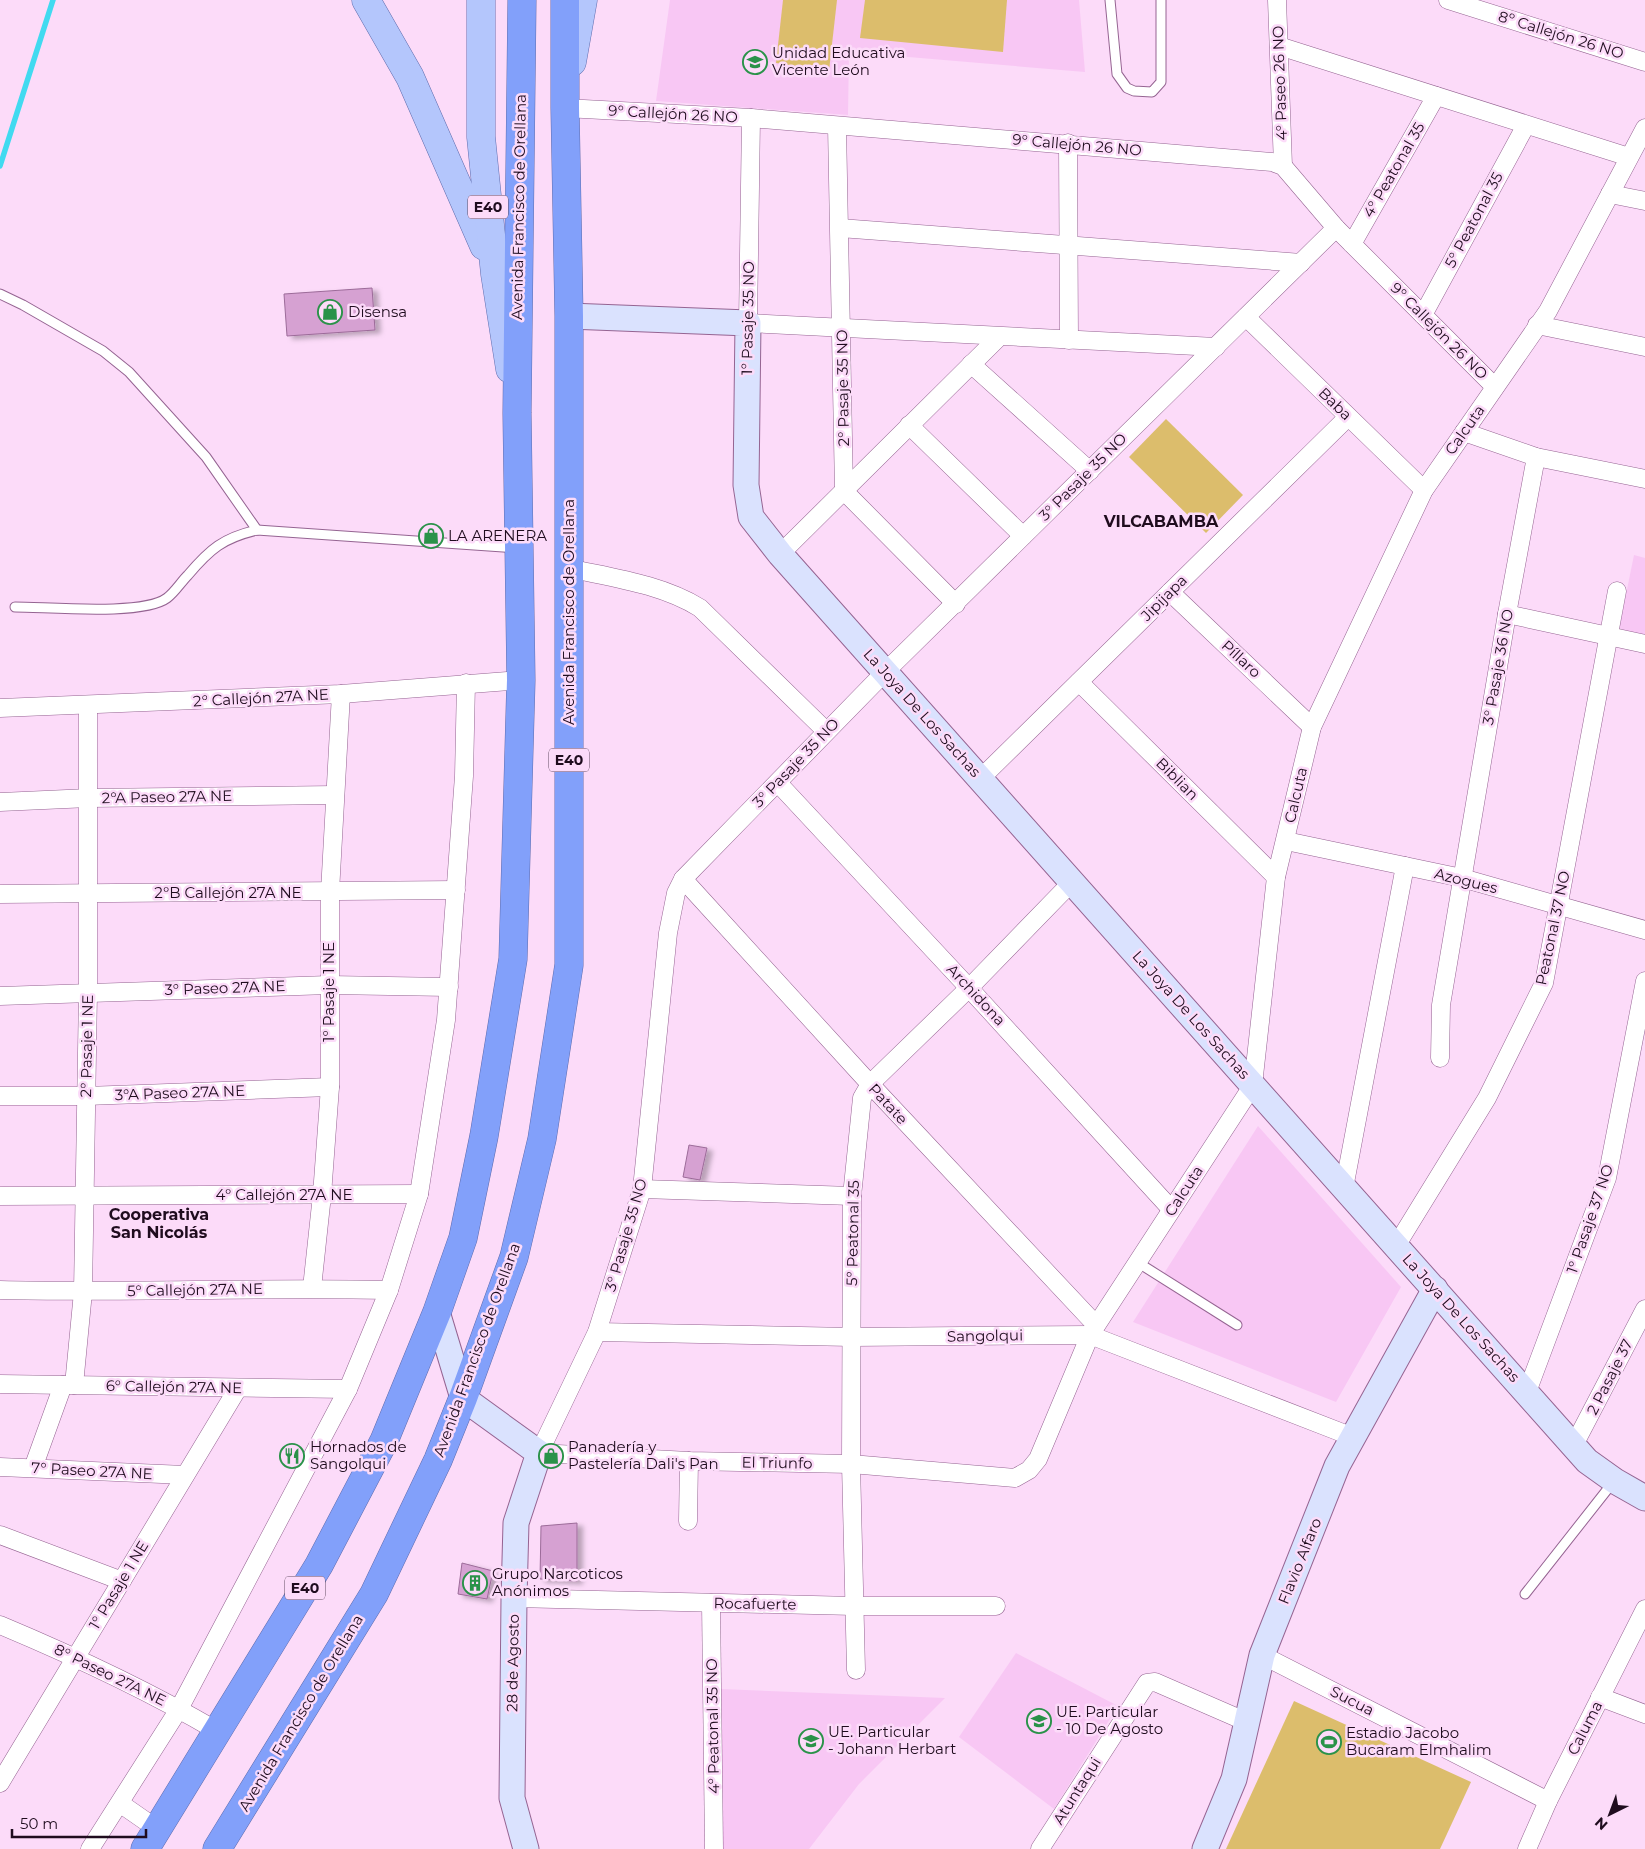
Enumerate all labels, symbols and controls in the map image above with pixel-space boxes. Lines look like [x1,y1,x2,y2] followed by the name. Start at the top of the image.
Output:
[1496,6,1626,63] street label: 8º Callejón 26 NO
[1268,25,1291,141] street label: 4° Paseo 26 NO
[772,43,905,79] place label: Unidad Educativa Vicente León
[742,49,768,75] school or university icon: Unidad Educativa Vicente León
[507,94,530,320] street label: Avenida Francisco de Orellana
[608,101,738,126] street label: 9° Callejón 26 NO
[1359,119,1429,221] street label: 4° Peatonal 35
[1012,129,1142,160] street label: 9° Callejón 26 NO
[1440,169,1507,271] street label: 5° Peatonal 35
[468,196,508,218] road number: E40
[737,261,758,375] street label: 1° Pasaje 35 NO
[1387,278,1492,383] street label: 9° Callejón 26 NO
[317,299,343,325] shop icon: Disensa
[348,302,407,321] place label: Disensa
[832,329,853,447] street label: 2° Pasaje 35 NO
[1315,383,1356,424] street label: Baba
[1441,401,1489,458] street label: Calcuta
[1035,429,1131,525] street label: 3° Pasaje 35 NO
[559,499,578,725] street label: Avenida Francisco de Orellana
[1103,512,1219,531] district label: VILCABAMBA
[418,523,444,549] shop icon: LA ARENERA
[448,526,547,545] place label: LA ARENERA
[1136,571,1191,625] street label: Jipijapa
[1478,607,1517,726] street label: 3° Pasaje 36 NO
[1218,636,1265,682] street label: Píllaro
[860,644,985,781] street label: La Joya De Los Sachas
[193,684,329,711] street label: 2° Callejón 27A NE
[748,714,843,811] street label: 3° Pasaje 35 NO
[549,748,589,772] road number: E40
[1152,753,1203,804] street label: Biblian
[1280,765,1311,825] street label: Calcuta
[102,786,232,807] street label: 2°A Paseo 27A NE
[1433,864,1500,898] street label: Azogues
[1531,869,1574,987] street label: Peatonal 37 NO
[154,883,302,902] street label: 2°B Callejón 27A NE
[319,942,338,1042] street label: 1° Pasaje 1 NE
[1129,946,1254,1083] street label: La Joya De Los Sachas
[943,960,1010,1030] street label: Archidona
[164,976,286,999] street label: 3° Paseo 27A NE
[76,994,97,1098] street label: 2° Pasaje 1 NE
[865,1079,912,1128] street label: Patate
[115,1081,245,1104] street label: 3°A Paseo 27A NE
[1160,1162,1207,1220] street label: Calcuta
[1562,1162,1617,1276] street label: 1° Pasaje 37 NO
[600,1176,651,1294] street label: 3° Pasaje 35 NO
[842,1180,863,1286] street label: 5° Peatonal 35
[216,1185,352,1204] street label: 4° Callejón 27A NE
[109,1205,209,1242] district label: Cooperativa San Nicolás
[429,1240,524,1459] street label: Avenida Francisco de Orellana
[1399,1249,1524,1386] street label: La Joya De Los Sachas
[127,1279,263,1300] street label: 5° Callejón 27A NE
[947,1325,1023,1346] street label: Sangolqui
[1582,1336,1637,1418] street label: 2 Pasaje 37
[106,1376,242,1397] street label: 6° Callejón 27A NE
[310,1437,407,1473] place label: Hornados de Sangolqui
[568,1437,719,1473] place label: Panadería y Pastelería Dali's Pan
[279,1443,305,1469] restaurant icon: Hornados de Sangolqui
[538,1443,564,1469] shop icon: Panadería y Pastelería Dali's Pan
[741,1452,813,1473] street label: El Triunfo
[31,1458,153,1483] street label: 7° Paseo 27A NE
[1274,1515,1325,1607] street label: Flavio Alfaro
[85,1537,152,1632] street label: 1° Pasaje 1 NE
[492,1564,623,1600] place label: Grupo Narcoticos Anónimos
[462,1570,488,1596] building icon: Grupo Narcoticos Anónimos
[285,1576,325,1600] road number: E40
[713,1593,797,1614] street label: Rocafuerte
[234,1611,367,1815] street label: Avenida Francisco de Orellana
[502,1614,523,1712] street label: 28 de Agosto
[51,1639,169,1710] street label: 8° Paseo 27A NE
[702,1658,723,1794] street label: 4° Peatonal 35 NO
[1327,1681,1377,1720] street label: Sucua
[1563,1698,1606,1758] street label: Caluma
[1056,1702,1163,1738] place label: UE. Particular - 10 De Agosto
[1026,1708,1052,1734] school or university icon: UE. Particular - 10 De Agosto
[828,1722,956,1758] place label: UE. Particular - Johann Herbart
[1346,1723,1492,1759] place label: Estadio Jacobo Bucaram Elmhalim
[798,1728,824,1754] school or university icon: UE. Particular - Johann Herbart
[1316,1729,1342,1755] sports icon: Estadio Jacobo Bucaram Elmhalim
[1048,1754,1105,1828] street label: Atuntaqui
[1585,1789,1635,1839] north arrow
[12,1806,146,1838] scale bar
[1591,1813,1612,1834] text: N
[20,1814,58,1833] text: 50 m

